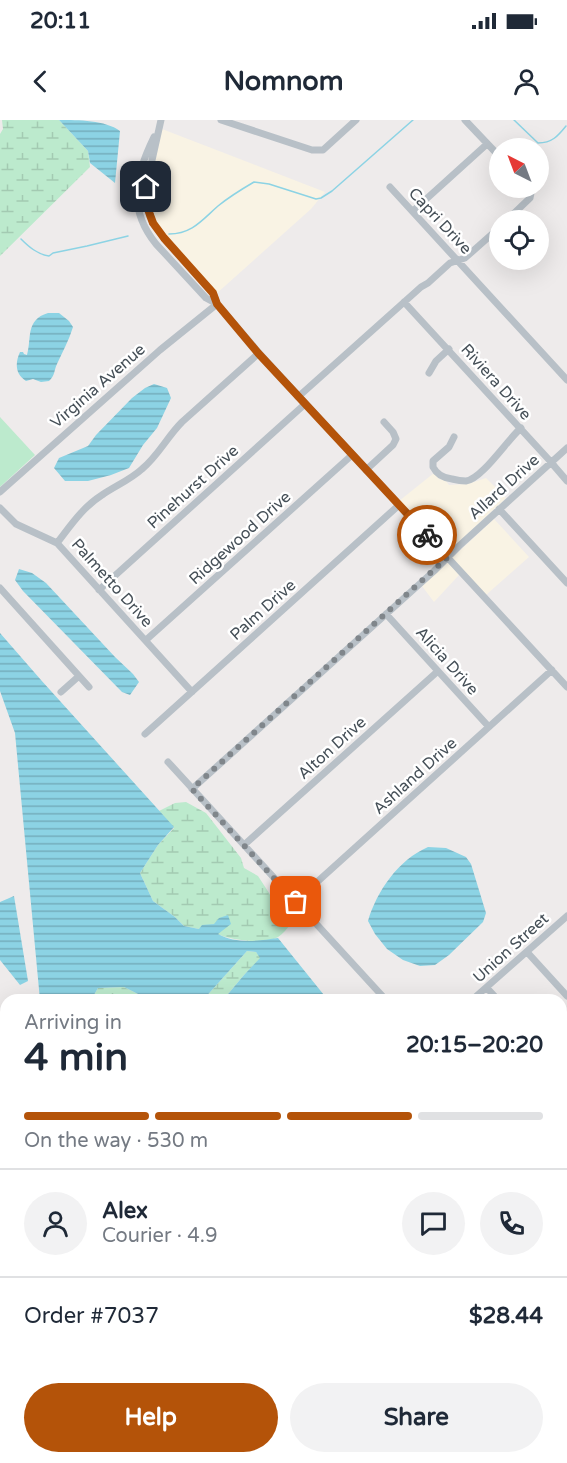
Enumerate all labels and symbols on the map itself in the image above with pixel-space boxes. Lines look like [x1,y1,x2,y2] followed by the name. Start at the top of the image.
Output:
[489,138,549,198] north arrow
[120,161,171,212] pin
[404,184,476,258] street label: Capri Drive
[47,339,149,433] street label: Virginia Avenue
[457,340,535,424] street label: Riviera Drive
[143,441,243,533] street label: Pinehurst Drive
[464,450,544,524] street label: Allard Drive
[185,487,295,589] street label: Ridgewood Drive
[397,505,457,565] courier
[67,535,157,631] street label: Palmetto Drive
[226,575,300,645] street label: Palm Drive
[411,623,483,699] street label: Alicia Drive
[294,712,370,784] street label: Alton Drive
[369,733,461,819] street label: Ashland Drive
[270,876,321,927] pin
[469,909,553,987] street label: Union Street

